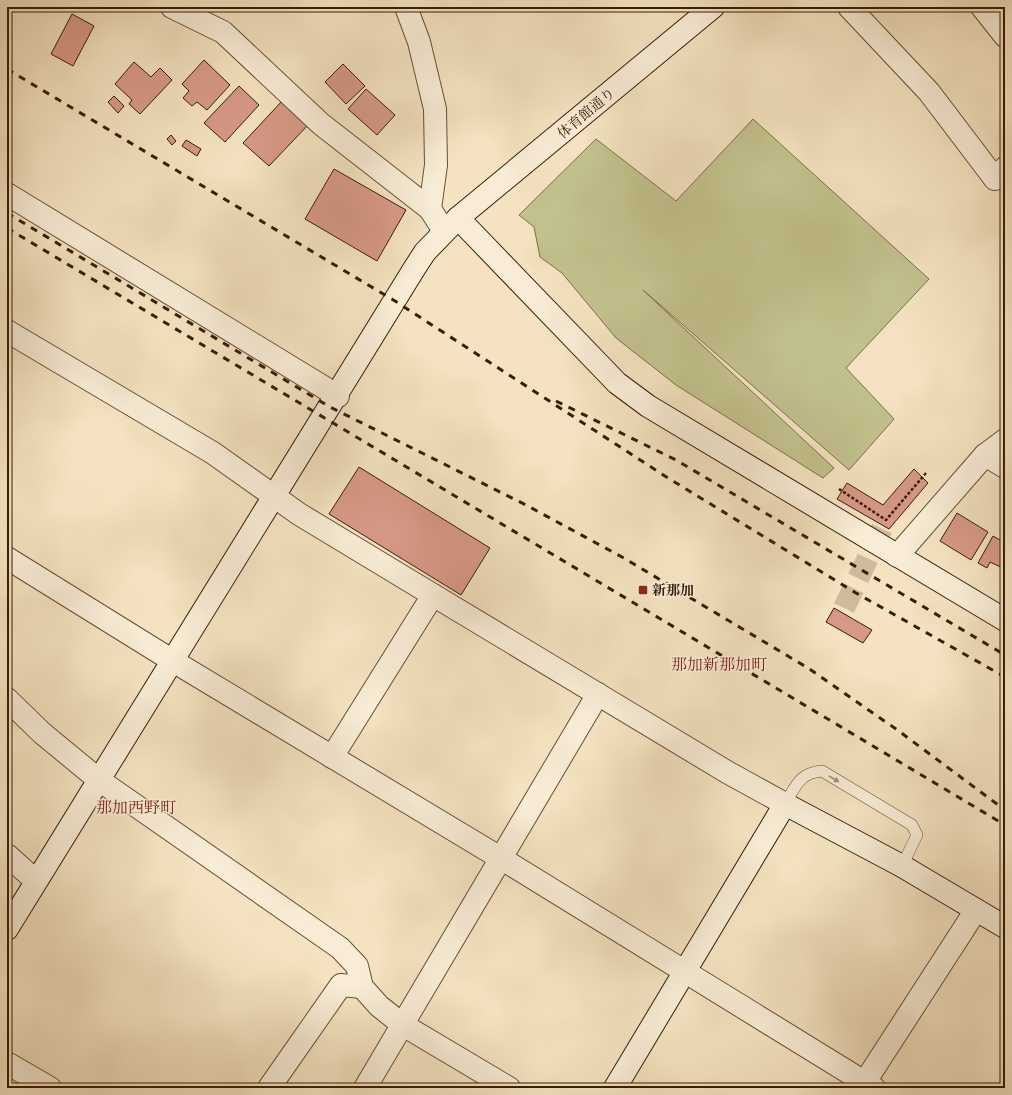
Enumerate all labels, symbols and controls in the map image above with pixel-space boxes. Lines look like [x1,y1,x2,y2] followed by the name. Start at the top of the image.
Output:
[554,84,619,143] street label: 体育館通り
[652,582,694,600] place label: 新那加
[637,584,649,596] marker: 新那加
[671,655,767,675] district label: 那加新那加町
[828,775,840,782] one-way arrow
[96,798,176,818] district label: 那加西野町

